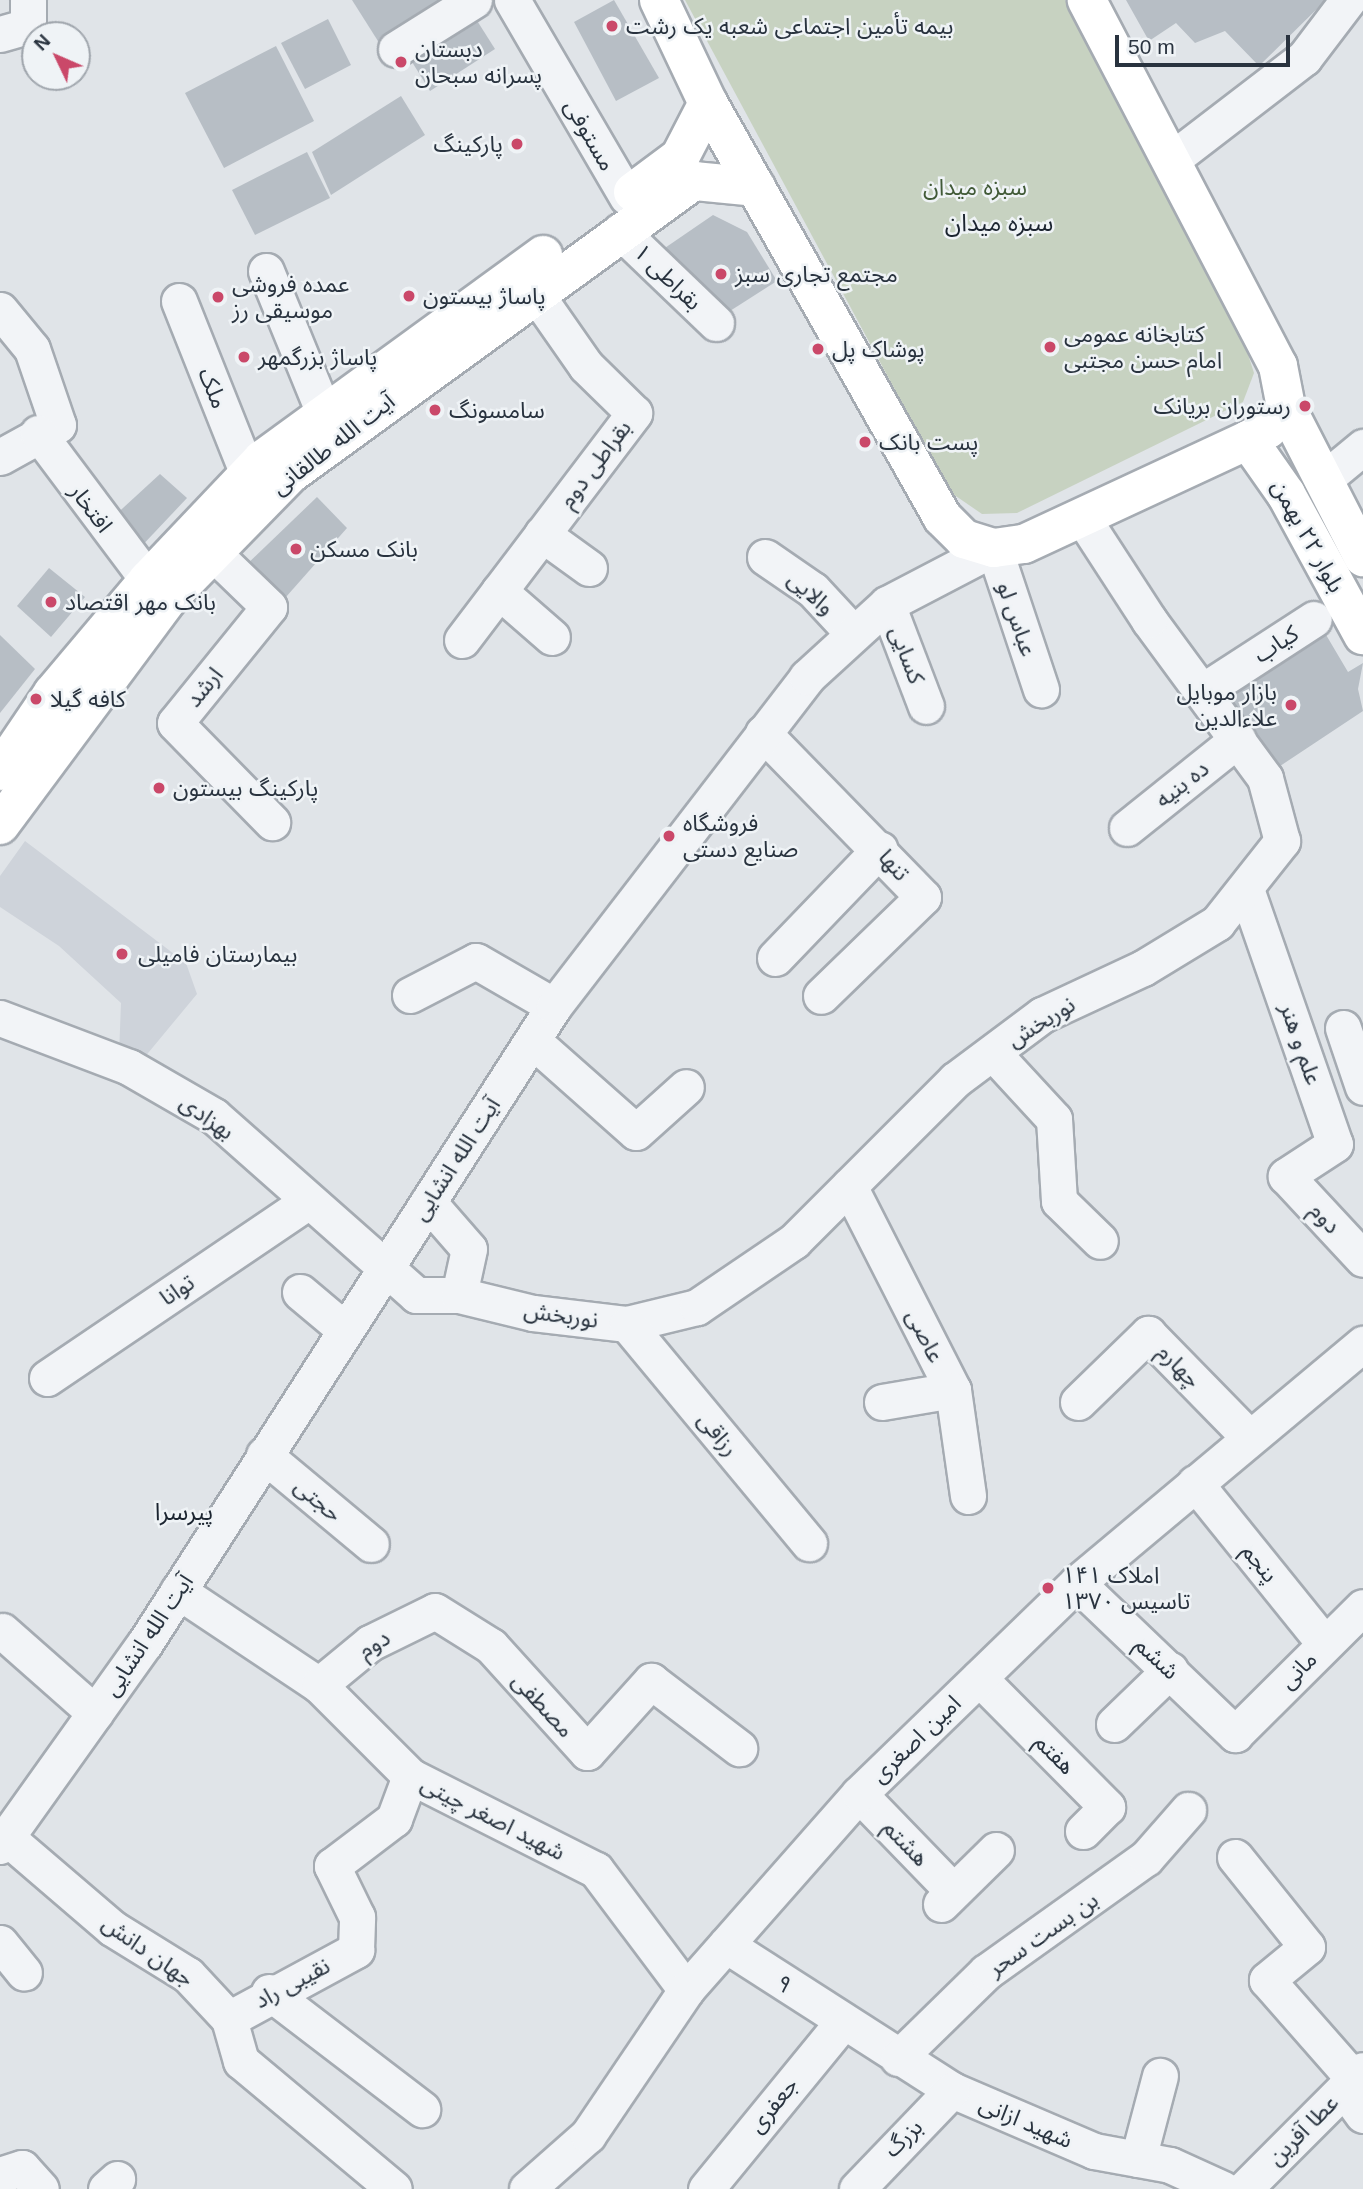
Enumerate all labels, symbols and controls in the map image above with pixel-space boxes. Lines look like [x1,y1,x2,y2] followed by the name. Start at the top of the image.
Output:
[626,12,954,40] place label: بیمه تأمین اجتماعی شعبه یک رشت
[604,18,620,34] marker: بیمه تأمین اجتماعی شعبه یک رشت
[21,21,91,91] north arrow
[1118,21,1293,65] scale bar
[30,30,54,55] text: N
[415,35,542,89] place label: دبستان پسرانه سبحان
[1128,35,1175,58] text: 50 m
[393,54,409,70] marker: دبستان پسرانه سبحان
[558,94,622,176] street label: مستوفی
[434,130,503,158] place label: پارکینگ
[509,136,525,152] marker: پارکینگ
[923,173,1027,201] park label: سبزه میدان
[945,209,1053,237] district label: سبزه میدان
[628,238,708,316] street label: بقراطی ۱
[735,260,898,288] place label: مجتمع تجاری سبز
[713,266,729,282] marker: مجتمع تجاری سبز
[232,270,349,324] place label: عمده فروشی موسیقی رز
[423,282,546,310] place label: پاساژ بیستون
[401,288,417,304] marker: پاساژ بیستون
[210,289,226,305] marker: عمده فروشی موسیقی رز
[1064,320,1222,374] place label: کتابخانه عمومی امام حسن مجتبی
[832,335,925,363] place label: پوشاک پل
[1042,339,1058,355] marker: کتابخانه عمومی امام حسن مجتبی
[810,341,826,357] marker: پوشاک پل
[258,343,377,371] place label: پاساژ بزرگمهر
[236,349,252,365] marker: پاساژ بزرگمهر
[192,364,234,412] street label: ملک
[266,387,400,501] street label: آیت الله طالقانی
[1154,392,1291,420] place label: رستوران بریانک
[449,396,545,424] place label: سامسونگ
[1297,398,1313,414] marker: رستوران بریانک
[427,402,443,418] marker: سامسونگ
[553,415,637,513] street label: بقراطی دوم
[879,428,978,456] place label: پست بانک
[857,434,873,450] marker: پست بانک
[1266,475,1350,597] street label: بلوار ۲۲ بهمن
[64,478,118,538] street label: افتخار
[310,535,418,563] place label: بانک مسکن
[288,541,304,557] marker: بانک مسکن
[782,565,840,621] street label: والایی
[991,578,1043,660] street label: عباس لو
[65,588,216,616] place label: بانک مهر اقتصاد
[43,594,59,610] marker: بانک مهر اقتصاد
[1249,619,1303,669] street label: کیاب
[883,622,931,688] street label: کسایی
[180,661,228,713] street label: ارشد
[1176,678,1277,732] place label: بازار موبایل علاءالدین
[50,685,126,713] place label: کافه گیلا
[28,691,44,707] marker: کافه گیلا
[1283,697,1299,713] marker: بازار موبایل علاءالدین
[1150,754,1214,814] street label: ده بنیه
[173,774,318,802] place label: پارکینگ بیستون
[151,780,167,796] marker: پارکینگ بیستون
[683,809,798,863] place label: فروشگاه صنایع دستی
[661,828,677,844] marker: فروشگاه صنایع دستی
[873,843,915,887] street label: تنها
[138,940,297,968] place label: بیمارستان فامیلی
[112,944,132,964] marker: بیمارستان فامیلی
[1002,990,1080,1054] street label: نوربخش
[1274,999,1328,1089] street label: علم و هنر
[174,1088,240,1146] street label: بهزادی
[406,1092,506,1226] street label: آیت الله انشایی
[1304,1197,1346,1239] street label: دوم
[154,1268,200,1312] street label: توانا
[522,1296,600,1334] street label: نوربخش
[900,1305,950,1367] street label: عاصی
[1152,1338,1206,1394] street label: چهارم
[692,1406,744,1462] street label: رزاقی
[289,1472,347,1528] street label: حجتی
[155,1498,213,1526] district label: پیرسرا
[1236,1538,1284,1588] street label: پنجم
[1062,1561,1190,1615] place label: املاک ۱۴۱ تاسیس ۱۳۷۰
[97,1569,199,1701] street label: آیت الله انشایی
[1040,1580,1056,1596] marker: املاک ۱۴۱ تاسیس ۱۳۷۰
[353,1624,395,1664] street label: دوم
[1129,1631,1185,1685] street label: ششم
[1273,1645,1323,1695] street label: مانی
[506,1667,580,1743] street label: مصطفی
[865,1689,967,1789] street label: امین اصغری
[1029,1728,1081,1780] street label: هفتم
[416,1770,570,1866] street label: شهید اصغر چیتی
[877,1814,935,1872] street label: هشتم
[982,1886,1104,1982] street label: بن بست سحر
[97,1909,199,1993] street label: جهان دانش
[249,1952,335,2014] street label: نقیبی راد
[771,1969,797,1999] street label: ۹
[742,2072,804,2138] street label: جعفری
[1262,2089,1344,2171] street label: عطا آفرین
[975,2090,1077,2154] street label: شهید ازانی
[878,2113,928,2163] street label: بزرگ

